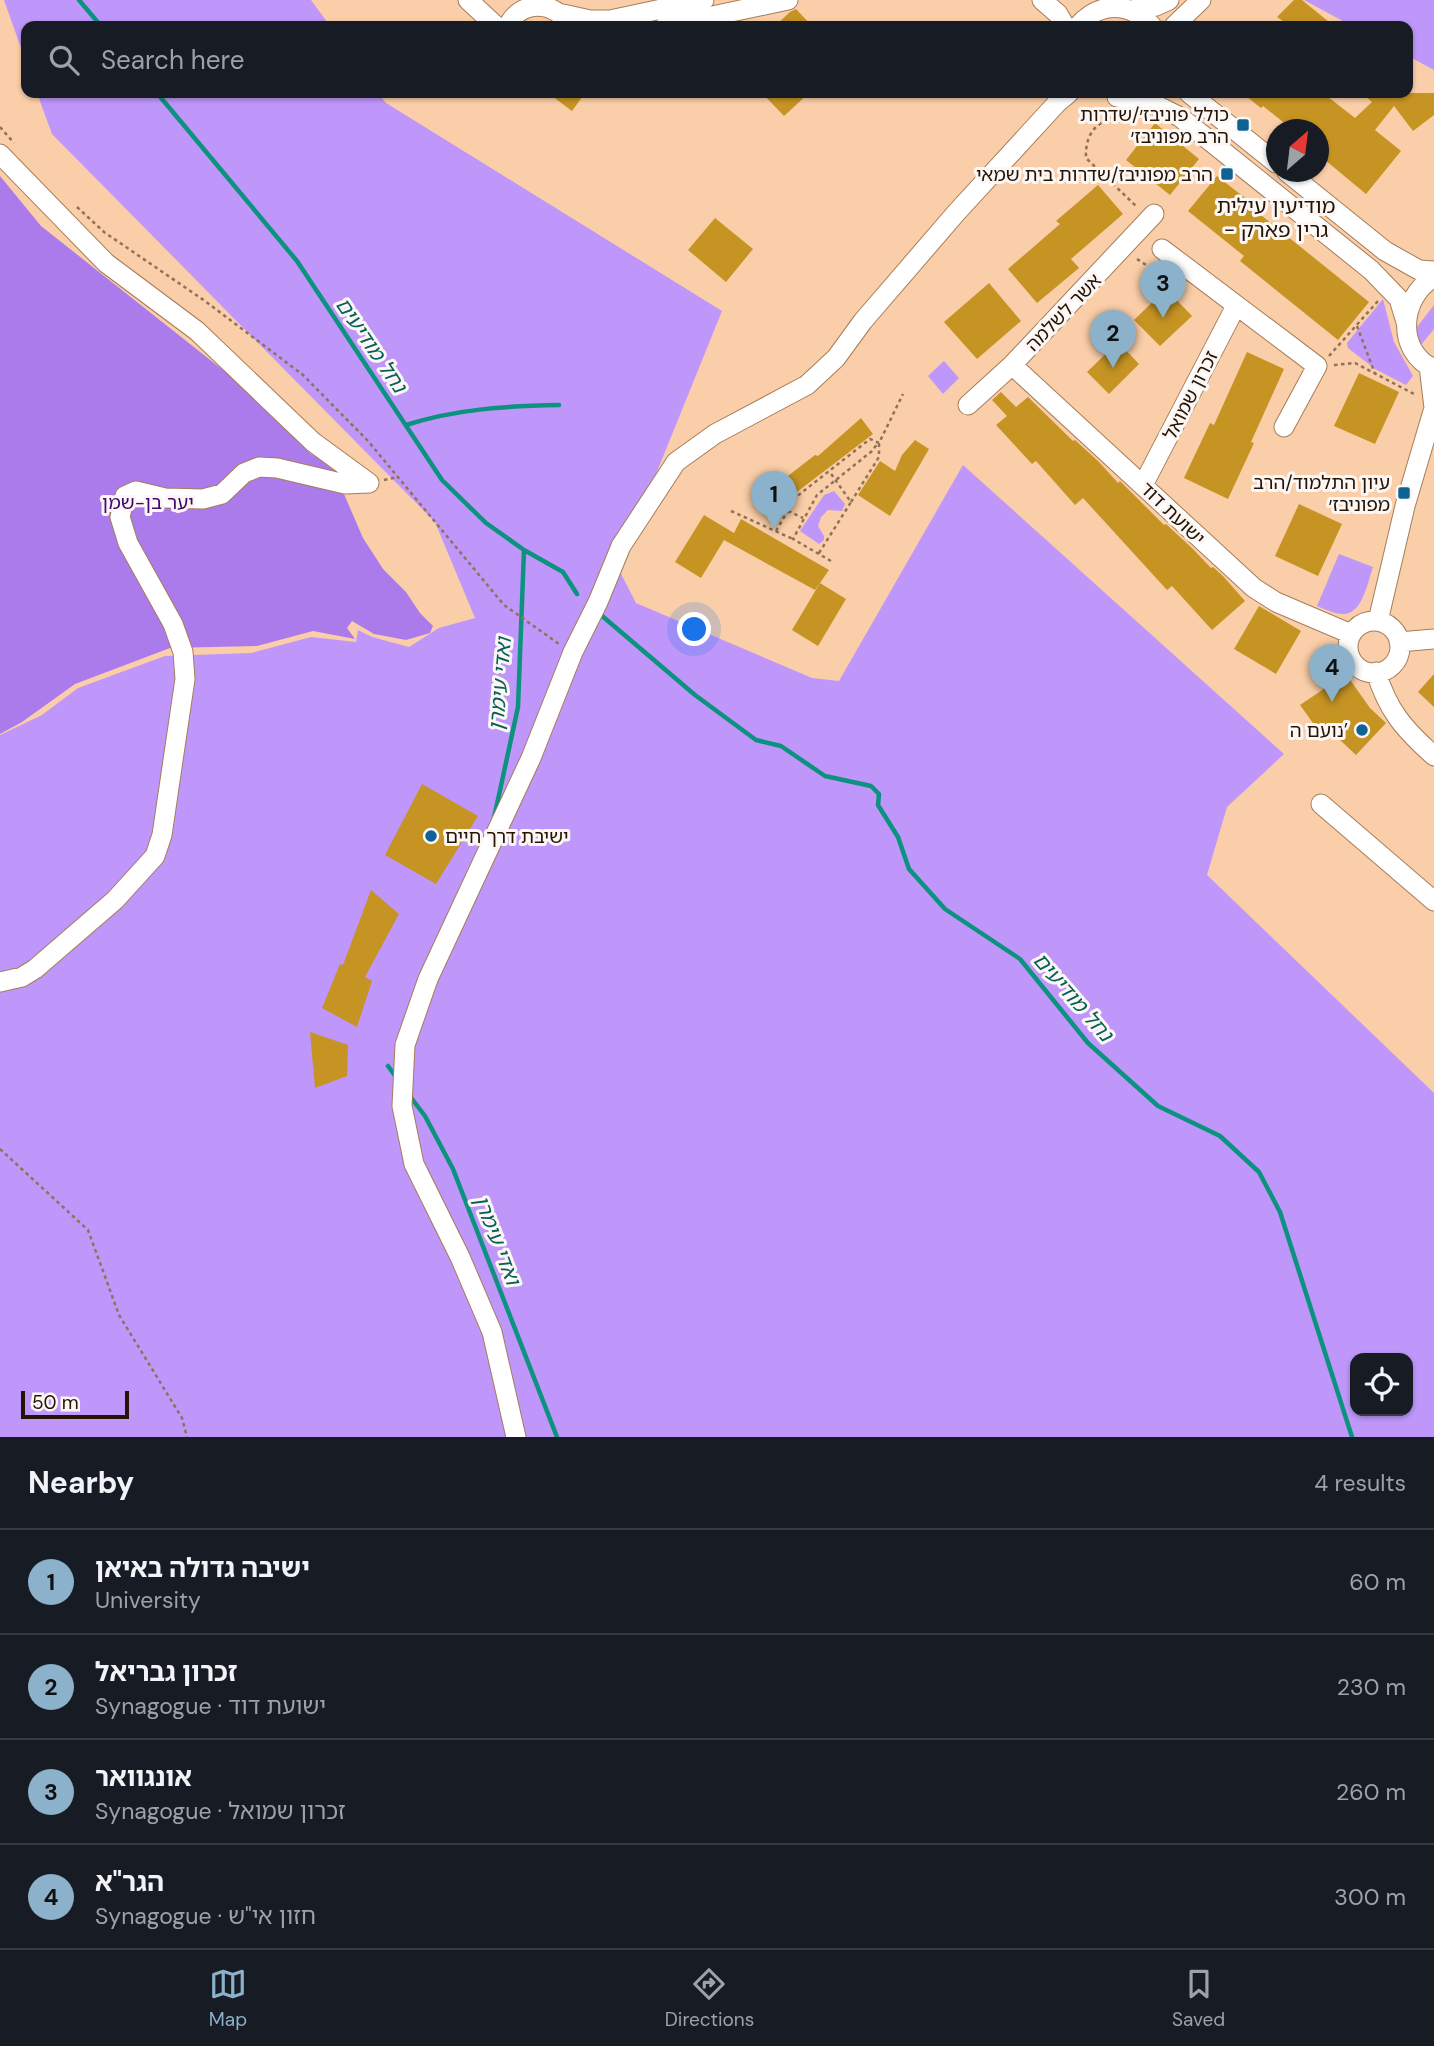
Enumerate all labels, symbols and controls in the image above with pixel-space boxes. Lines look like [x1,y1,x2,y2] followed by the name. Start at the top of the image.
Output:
[21,21,1413,98] search box
[45,41,83,79] icon: search
[101,43,244,77] text: Search here
[1080,102,1229,149] place label: כולל פוניבז׳/שדרות הרב מפוניבז׳
[1235,117,1251,133] marker: כולל פוניבז׳/שדרות הרב מפוניבז׳
[1266,119,1329,182] north arrow
[976,162,1213,187] place label: הרב מפוניבז/שדרות בית שמאי
[1219,166,1235,182] marker: הרב מפוניבז/שדרות בית שמאי
[1217,192,1335,244] district label: מודיעין עילית - גרין פארק
[1140,260,1186,318] pin: 3
[1020,268,1107,357] street label: אשר לשלמה
[329,292,414,400] water label: נחל מודיעים
[1090,310,1136,368] pin: 2
[1157,346,1224,444] street label: זכרון שמואל
[1253,470,1390,517] place label: עיון התלמוד/הרב מפוניבז׳
[751,471,797,529] pin: 1
[1135,476,1210,550] street label: ישועת דוד
[1396,485,1412,501] marker: עיון התלמוד/הרב מפוניבז׳
[102,490,194,515] park label: יער בן-שמן
[677,612,711,646] your location
[482,635,518,732] water label: ואדי עימרן
[1309,644,1355,702] pin: 4
[1290,718,1348,743] place label: נועם ה’
[1354,722,1370,738] marker: נועם ה’
[445,824,569,849] place label: ישיבת דרך חיים
[423,828,439,844] marker: ישיבת דרך חיים
[1027,947,1121,1049] water label: נחל מודיעים
[467,1191,527,1290] water label: ואדי עימרן
[1350,1353,1413,1416] map controls
[1350,1353,1413,1416] button: locate
[21,1388,130,1420] scale bar
[32,1390,79,1415] text: 50 m
[28,1463,134,1502] text: Nearby
[1314,1468,1406,1498] text: 4 results
[95,1551,310,1585] text: ישיבה גדולה באיאן
[47,1567,55,1597] text: 1
[1349,1567,1406,1597] text: 60 m
[95,1585,201,1615] text: University
[95,1655,237,1689] text: זכרון גבריאל
[44,1672,58,1702] text: 2
[1337,1672,1406,1702] text: 230 m
[95,1691,326,1721] text: Synagogue · ישועת דוד
[95,1760,192,1794] text: אונגוואר
[44,1777,58,1807] text: 3
[1336,1777,1406,1807] text: 260 m
[95,1796,346,1826] text: Synagogue · זכרון שמואל
[95,1865,164,1899] text: הגר"א
[44,1882,58,1912] text: 4
[1334,1882,1406,1912] text: 300 m
[95,1901,316,1931] text: Synagogue · חזון אי"ש
[209,1965,247,2032] tab: Map
[665,1965,754,2032] tab: Directions
[1172,1965,1225,2032] tab: Saved

